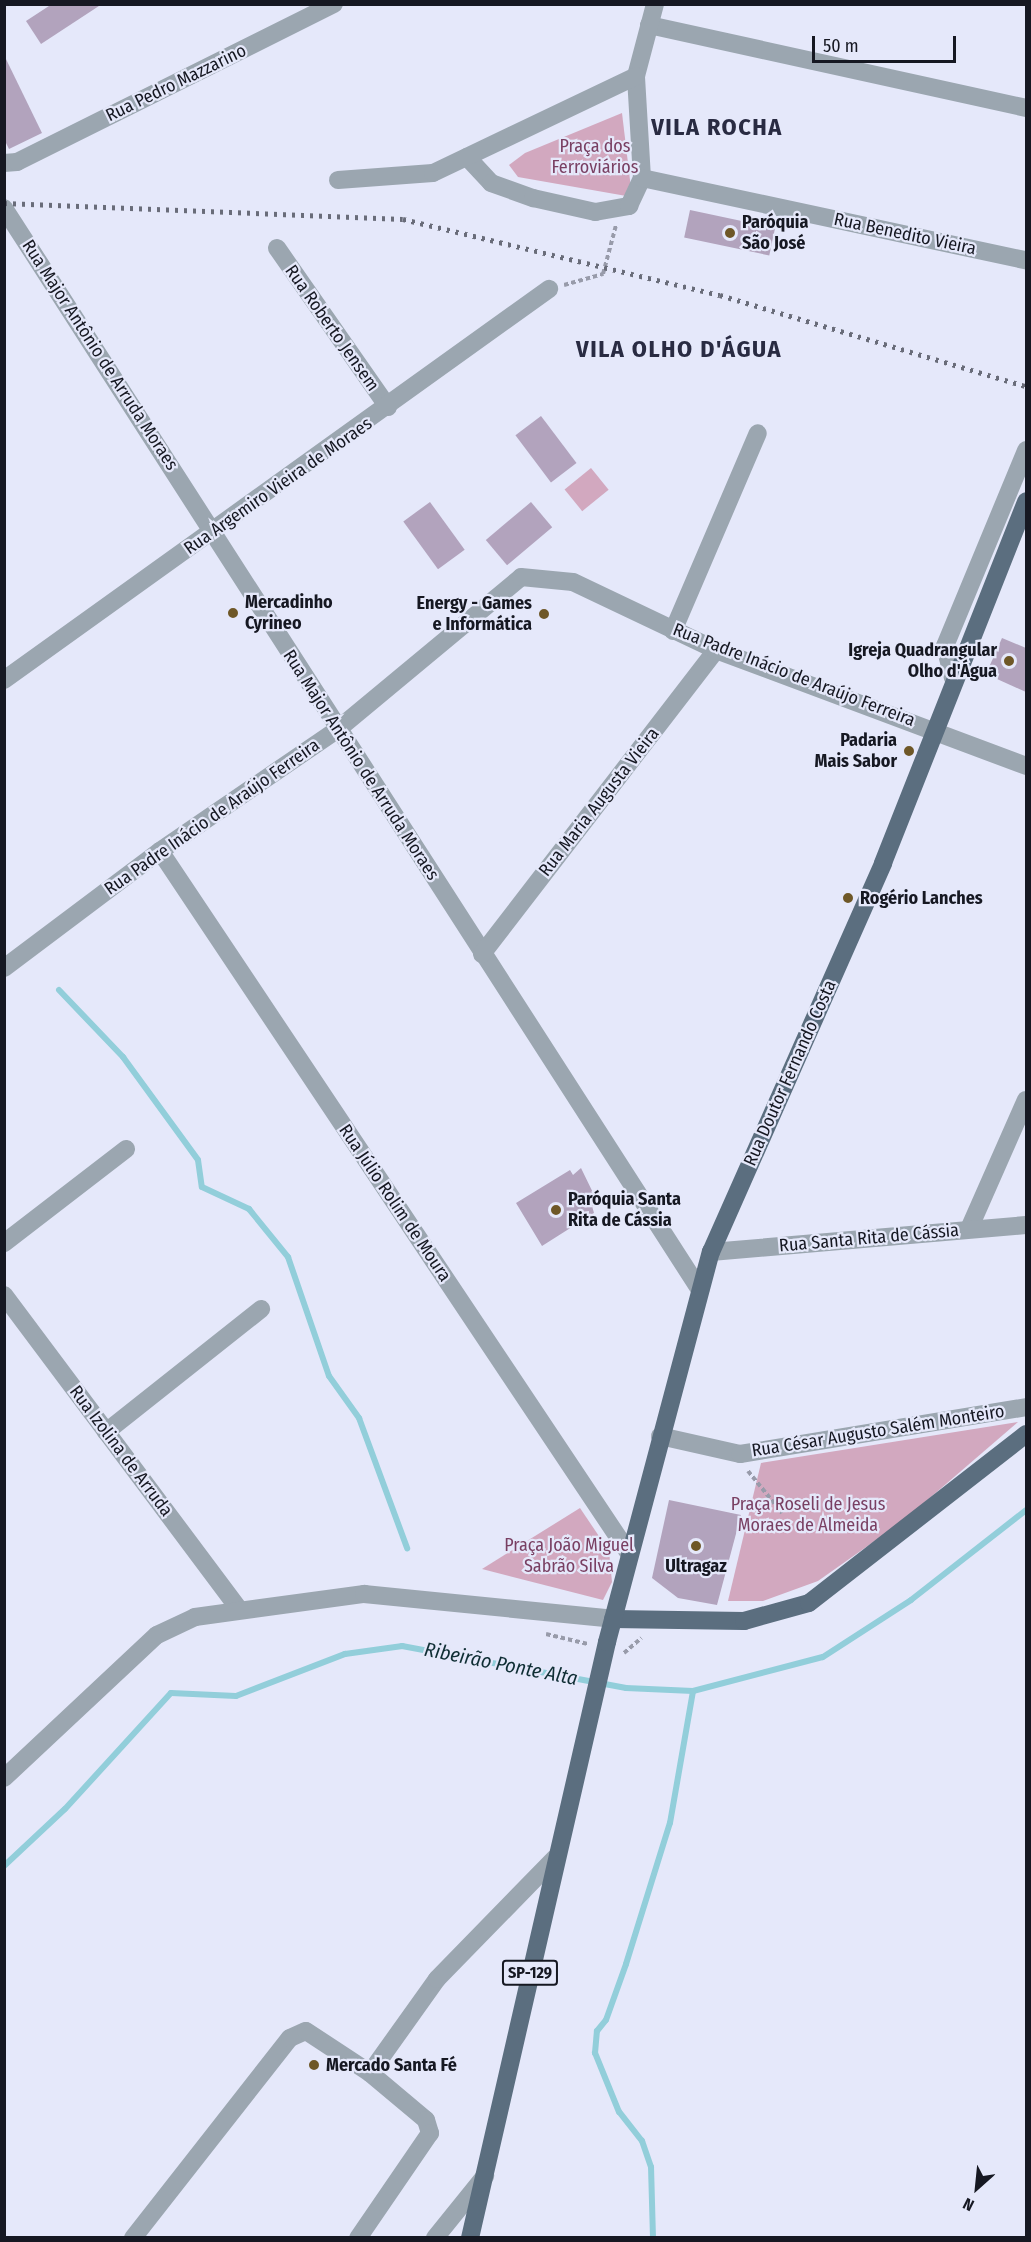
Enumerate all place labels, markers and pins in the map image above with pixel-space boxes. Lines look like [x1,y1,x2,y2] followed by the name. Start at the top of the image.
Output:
[742,212,808,254] place label: Paróquia São José
[723,226,737,240] marker: Paróquia São José
[245,592,333,634] place label: Mercadinho Cyrineo
[417,593,532,636] place label: Energy - Games e Informática
[226,606,240,620] marker: Mercadinho Cyrineo
[537,607,551,621] marker: Energy - Games e Informática
[848,640,997,682] place label: Igreja Quadrangular Olho d'Água
[1002,654,1016,668] marker: Igreja Quadrangular Olho d'Água
[815,730,897,772] place label: Padaria Mais Sabor
[902,744,916,758] marker: Padaria Mais Sabor
[860,887,983,909] place label: Rogério Lanches
[841,891,855,905] marker: Rogério Lanches
[568,1189,681,1232] place label: Paróquia Santa Rita de Cássia
[549,1203,563,1217] marker: Paróquia Santa Rita de Cássia
[689,1539,703,1553] marker: Ultragaz
[665,1555,727,1577] place label: Ultragaz
[326,2054,457,2076] place label: Mercado Santa Fé
[307,2058,321,2072] marker: Mercado Santa Fé

